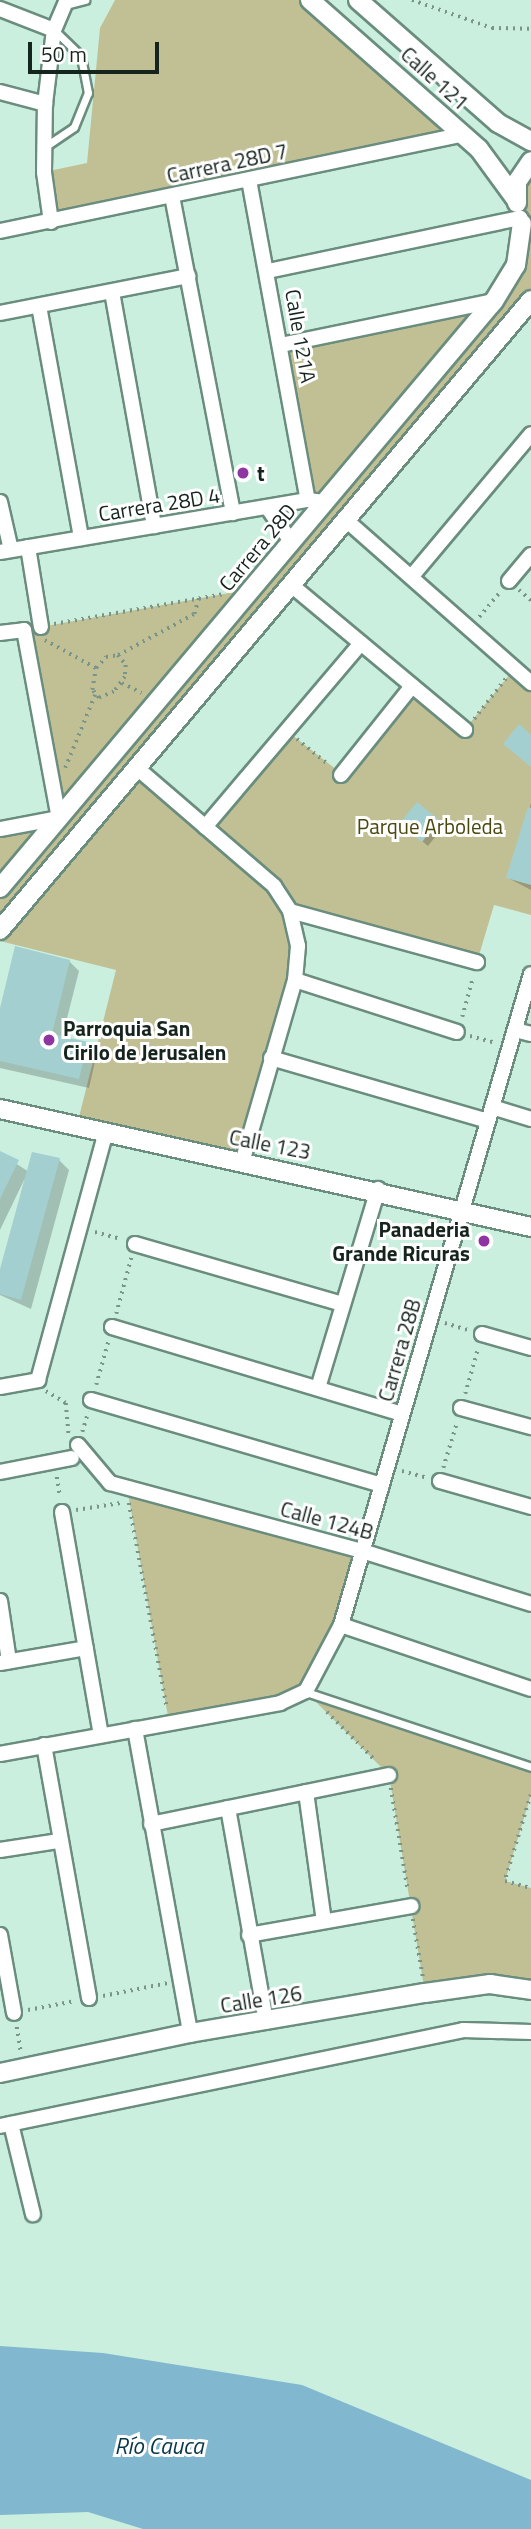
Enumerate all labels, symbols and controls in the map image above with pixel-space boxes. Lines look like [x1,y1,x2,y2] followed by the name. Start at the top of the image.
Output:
[32,28,163,72] scale bar
[41,38,87,70] text: 50 m
[396,41,474,115] street label: Calle 121
[164,138,290,188] street label: Carrera 28D 7
[280,287,322,385] street label: Calle 121A
[257,460,265,486] place label: t
[235,465,251,481] marker: t
[96,482,222,526] street label: Carrera 28D 4
[213,498,301,596] street label: Carrera 28D
[357,813,503,839] park label: Parque Arboleda
[63,1015,226,1065] place label: Parroquia San Cirilo de Jerusalen
[41,1032,57,1048] marker: Parroquia San Cirilo de Jerusalen
[227,1124,313,1164] street label: Calle 123
[332,1216,470,1266] place label: Panaderia Grande Ricuras
[476,1233,492,1249] marker: Panaderia Grande Ricuras
[372,1296,426,1404] street label: Carrera 28B
[278,1496,376,1544] street label: Calle 124B
[218,1980,304,2018] street label: Calle 126
[114,2432,204,2460] water label: Río Cauca

